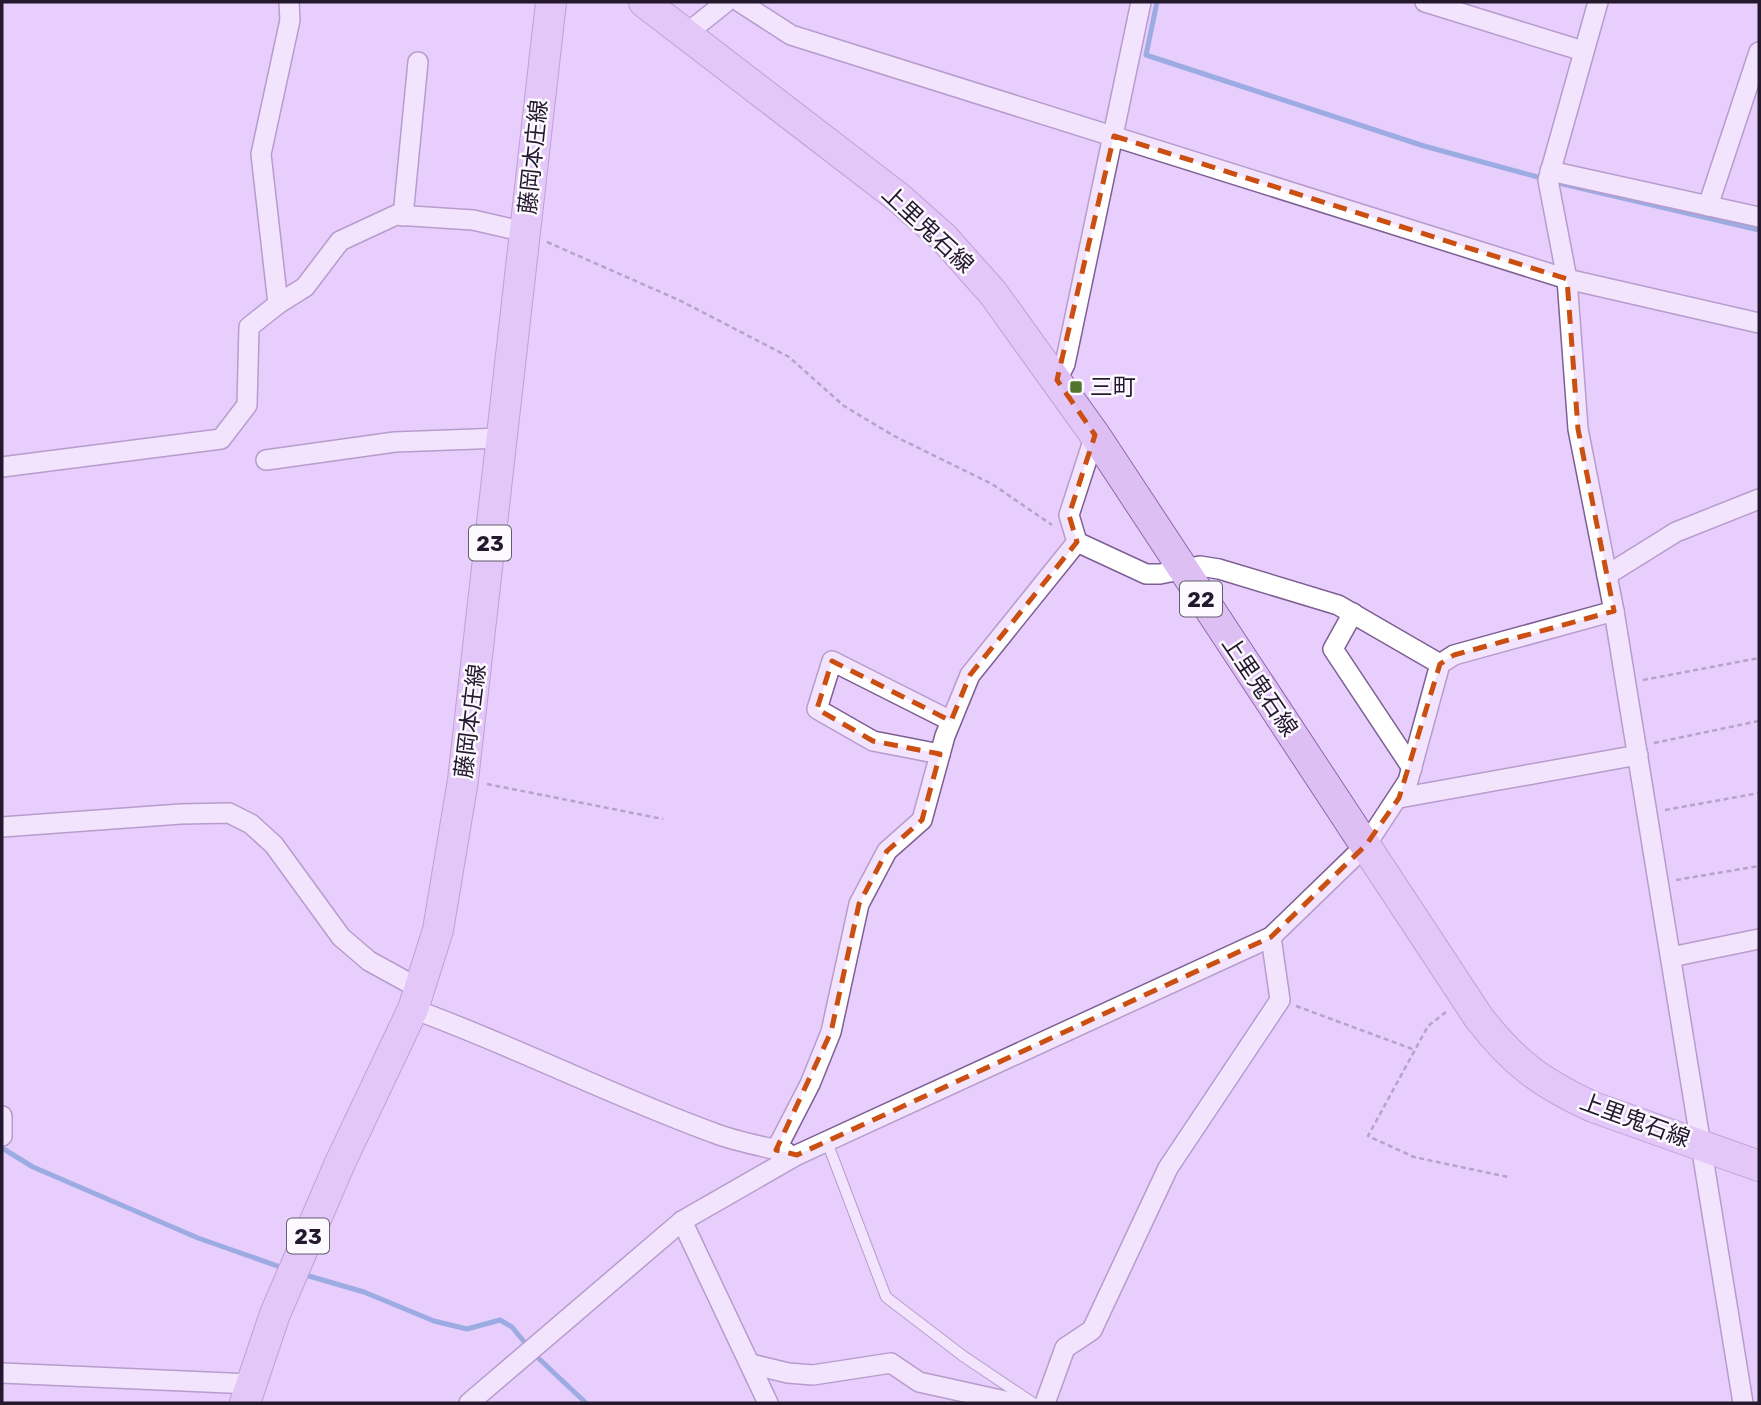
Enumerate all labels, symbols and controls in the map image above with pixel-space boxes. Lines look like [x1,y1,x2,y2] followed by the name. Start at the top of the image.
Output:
[513,98,553,216] street label: 藤岡本庄線
[876,180,980,278] street label: 上里鬼石線
[1090,373,1136,401] place label: 三町
[1068,379,1084,395] marker: 三町
[469,526,511,560] road number: 23
[1180,582,1222,616] road number: 22
[1216,631,1304,741] street label: 上里鬼石線
[449,662,491,780] street label: 藤岡本庄線
[1576,1087,1694,1153] street label: 上里鬼石線
[287,1218,329,1254] road number: 23

